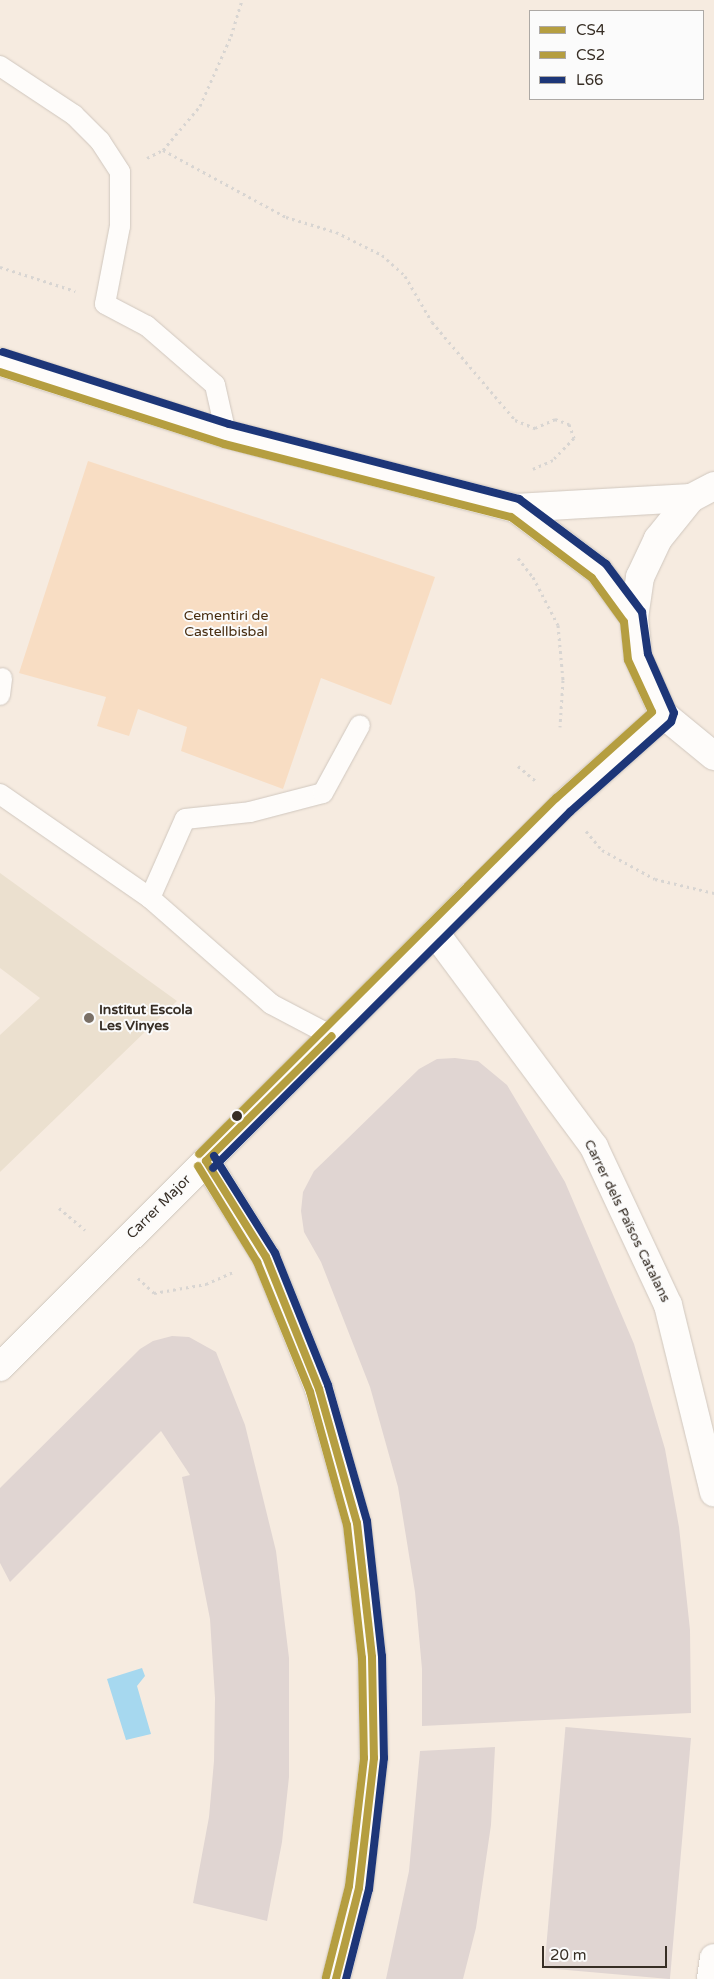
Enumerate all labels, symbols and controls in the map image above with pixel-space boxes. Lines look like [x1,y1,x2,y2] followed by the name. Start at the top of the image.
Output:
[529,10,704,100] legend
[576,21,605,39] text: CS4
[576,46,605,64] text: CS2
[576,71,603,89] text: L66
[184,608,268,640] park label: Cementiri de Castellbisbal
[99,1002,193,1034] place label: Institut Escola Les Vinyes
[83,1012,95,1024] marker: Institut Escola Les Vinyes
[232,1111,242,1121] unlabelled marker
[580,1137,674,1305] street label: Carrer dels Països Catalans
[123,1171,195,1243] street label: Carrer Major
[544,1936,669,1968] scale bar
[550,1946,587,1964] text: 20 m

